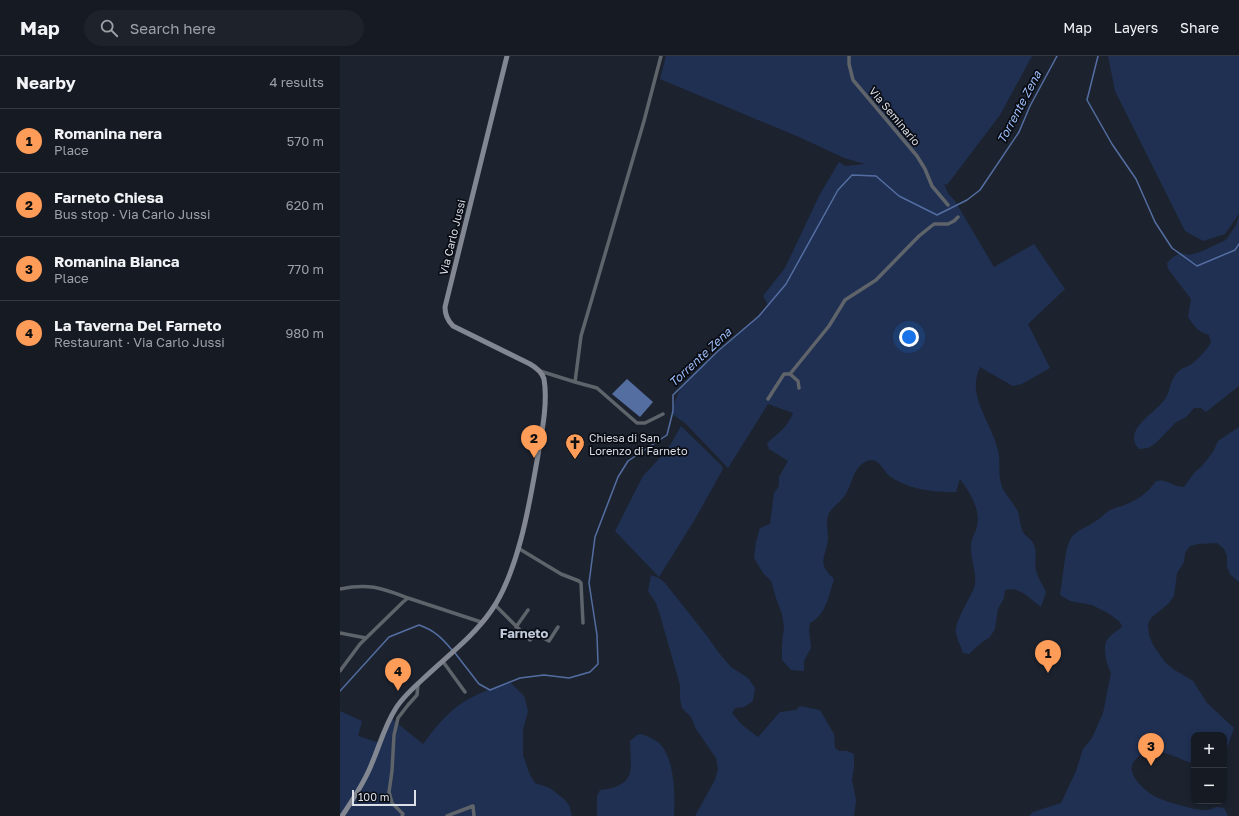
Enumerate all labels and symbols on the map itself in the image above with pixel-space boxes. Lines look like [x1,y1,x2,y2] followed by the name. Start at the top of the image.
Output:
[994,67,1045,146] water label: Torrente Zena
[867,84,923,148] street label: Via Seminario
[436,198,468,276] street label: Via Carlo Jussi
[666,323,735,390] water label: Torrente Zena
[899,327,919,347] your location
[521,425,547,458] pin: 2
[589,431,688,457] place label: Chiesa di San Lorenzo di Farneto
[564,432,586,460] church icon: Chiesa di San Lorenzo di Farneto
[500,625,548,641] district label: Farneto
[1035,640,1061,673] pin: 1
[385,658,411,691] pin: 4
[1138,733,1164,766] pin: 3
[352,788,416,807] scale bar

